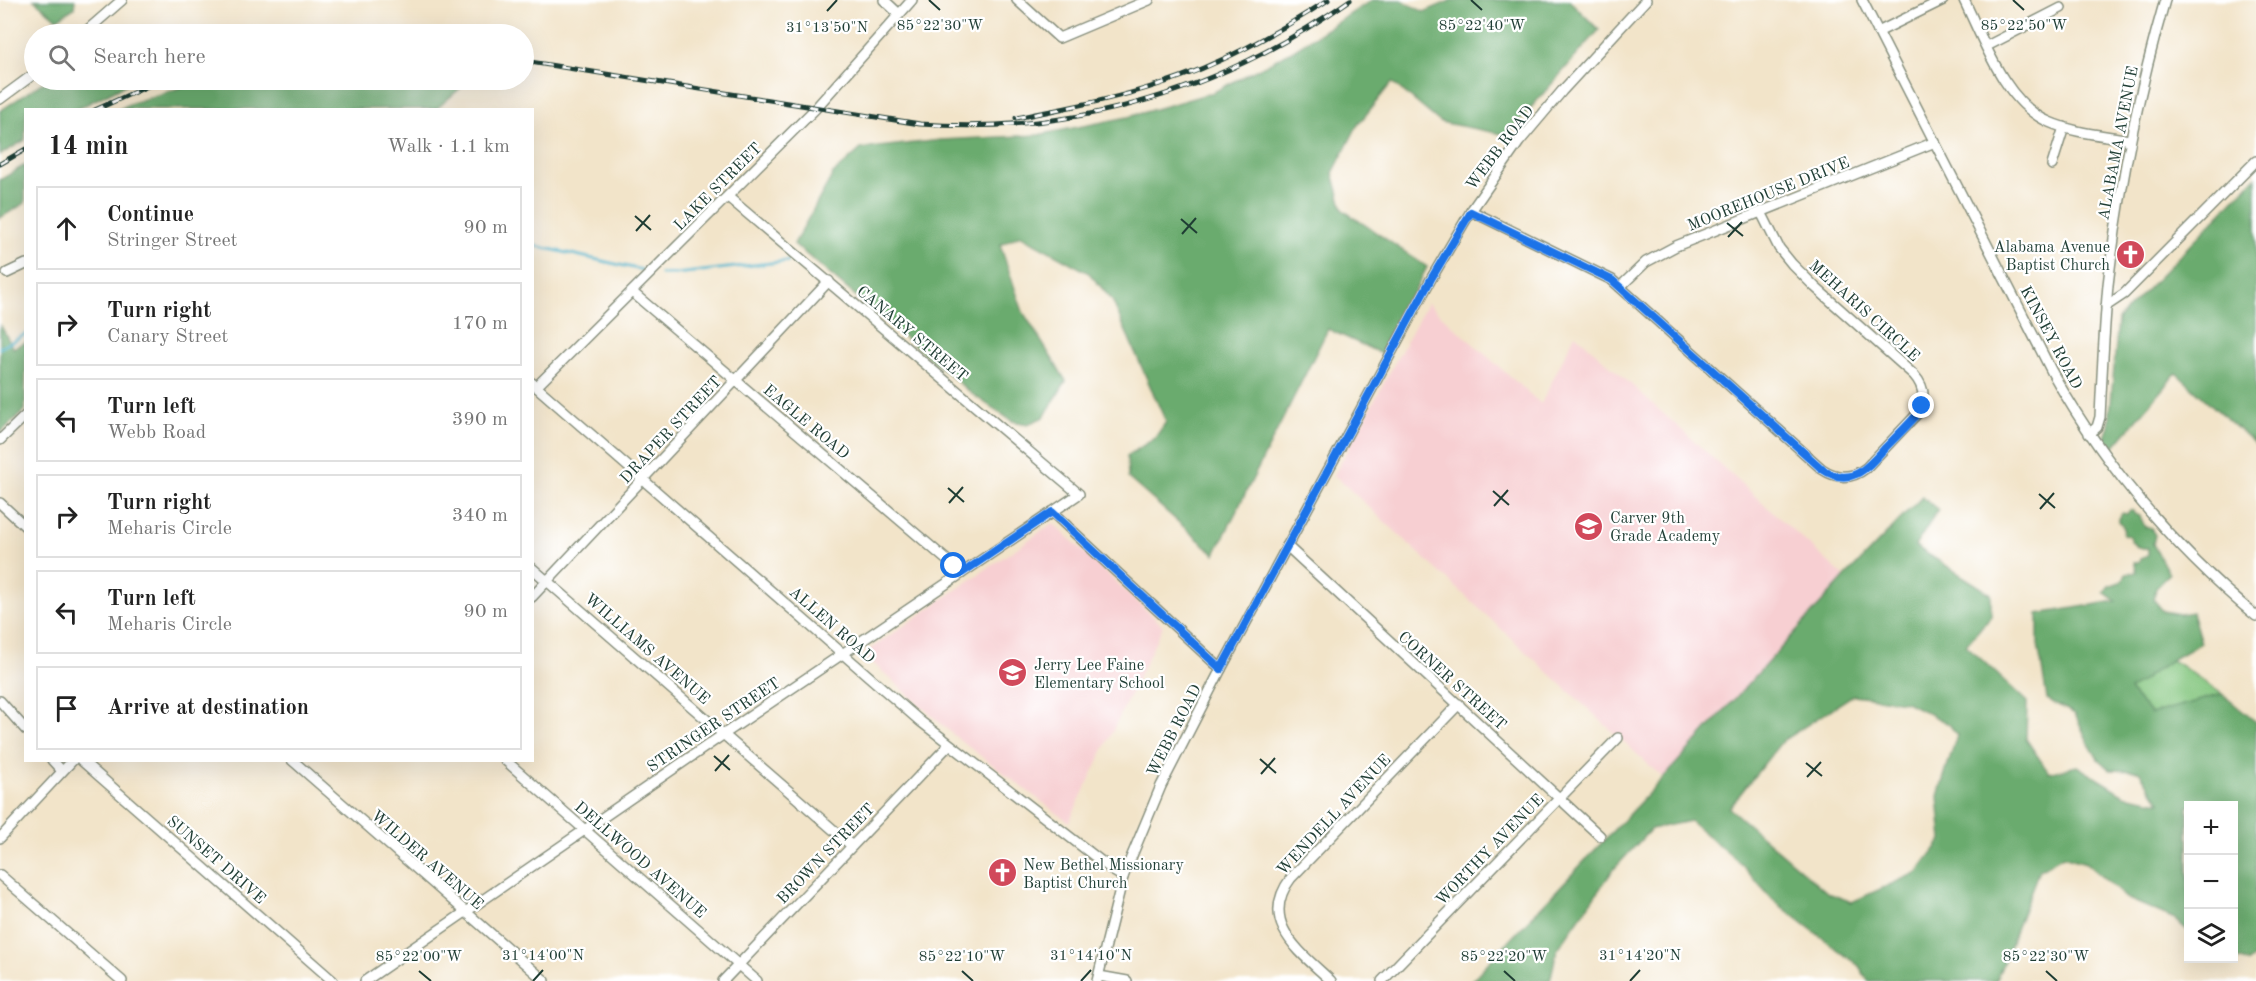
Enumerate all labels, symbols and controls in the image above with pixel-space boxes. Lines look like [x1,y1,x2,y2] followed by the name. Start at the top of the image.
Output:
[897,19,983,34] text: 85°22'30"W
[1439,19,1525,34] text: 85°22'40"W
[1981,19,2067,34] text: 85°22'50"W
[786,21,868,36] text: 31°13'50"N
[24,24,534,90] search box
[45,41,78,74] icon: search
[93,46,206,68] text: Search here
[2096,65,2142,222] street label: ALABAMA AVENUE
[1464,103,1537,193] street label: WEBB ROAD
[48,134,128,160] text: 14 min
[387,137,510,157] text: Walk · 1.1 km
[671,140,765,234] street label: LAKE STREET
[1685,155,1852,235] street label: MOOREHOUSE DRIVE
[107,204,194,226] text: Continue
[50,212,83,245] icon: ahead
[463,218,508,238] text: 90 m
[107,231,238,251] text: Stringer Street
[2115,239,2147,271] church icon: Alabama Avenue Baptist Church
[1994,240,2110,274] place label: Alabama Avenue Baptist Church
[1805,258,1922,365] street label: MEHARIS CIRCLE
[853,284,970,385] street label: CANARY STREET
[2016,284,2084,392] street label: KINSEY ROAD
[107,300,211,322] text: Turn right
[50,308,83,341] icon: right
[452,314,508,334] text: 170 m
[107,327,228,347] text: Canary Street
[618,374,725,487] street label: DRAPER STREET
[760,382,852,463] street label: EAGLE ROAD
[1908,392,1934,418] route end
[107,396,196,418] text: Turn left
[50,404,83,437] icon: left
[452,410,508,430] text: 390 m
[107,423,206,443] text: Webb Road
[107,492,211,514] text: Turn right
[50,500,83,533] icon: right
[452,506,508,526] text: 340 m
[1573,510,1605,542] school or university icon: Carver 9th Grade Academy
[1610,511,1721,545] place label: Carver 9th Grade Academy
[107,519,232,539] text: Meharis Circle
[940,552,966,578] route start
[786,584,878,667] street label: ALLEN ROAD
[107,588,196,610] text: Turn left
[581,591,712,708] street label: WILLIAMS AVENUE
[50,596,83,629] icon: left
[463,602,508,622] text: 90 m
[107,615,232,635] text: Meharis Circle
[1395,629,1509,734] street label: CORNER STREET
[997,657,1029,689] school or university icon: Jerry Lee Faine Elementary School
[1034,658,1164,692] place label: Jerry Lee Faine Elementary School
[645,675,783,776] street label: STRINGER STREET
[1145,682,1205,780] street label: WEBB ROAD
[50,692,83,725] icon: arrive
[107,697,309,719] text: Arrive at destination
[1274,752,1394,879] street label: WENDELL AVENUE
[1433,792,1548,909] street label: WORTHY AVENUE
[571,799,708,922] street label: DELLWOOD AVENUE
[775,801,878,908] street label: BROWN STREET
[2184,801,2238,963] map controls
[2184,801,2238,855] button: +
[368,808,486,913] street label: WILDER AVENUE
[163,814,268,907] street label: SUNSET DRIVE
[2184,855,2238,909] button: −
[986,857,1018,889] church icon: New Bethel Missionary Baptist Church
[1023,858,1184,892] place label: New Bethel Missionary Baptist Church
[2184,909,2238,963] button: layers
[502,949,584,964] text: 31°14'00"N
[1050,949,1132,964] text: 31°14'10"N
[1599,949,1681,964] text: 31°14'20"N
[376,950,462,965] text: 85°22'00"W
[919,950,1005,965] text: 85°22'10"W
[1461,950,1547,965] text: 85°22'20"W
[2003,950,2089,965] text: 85°22'30"W

